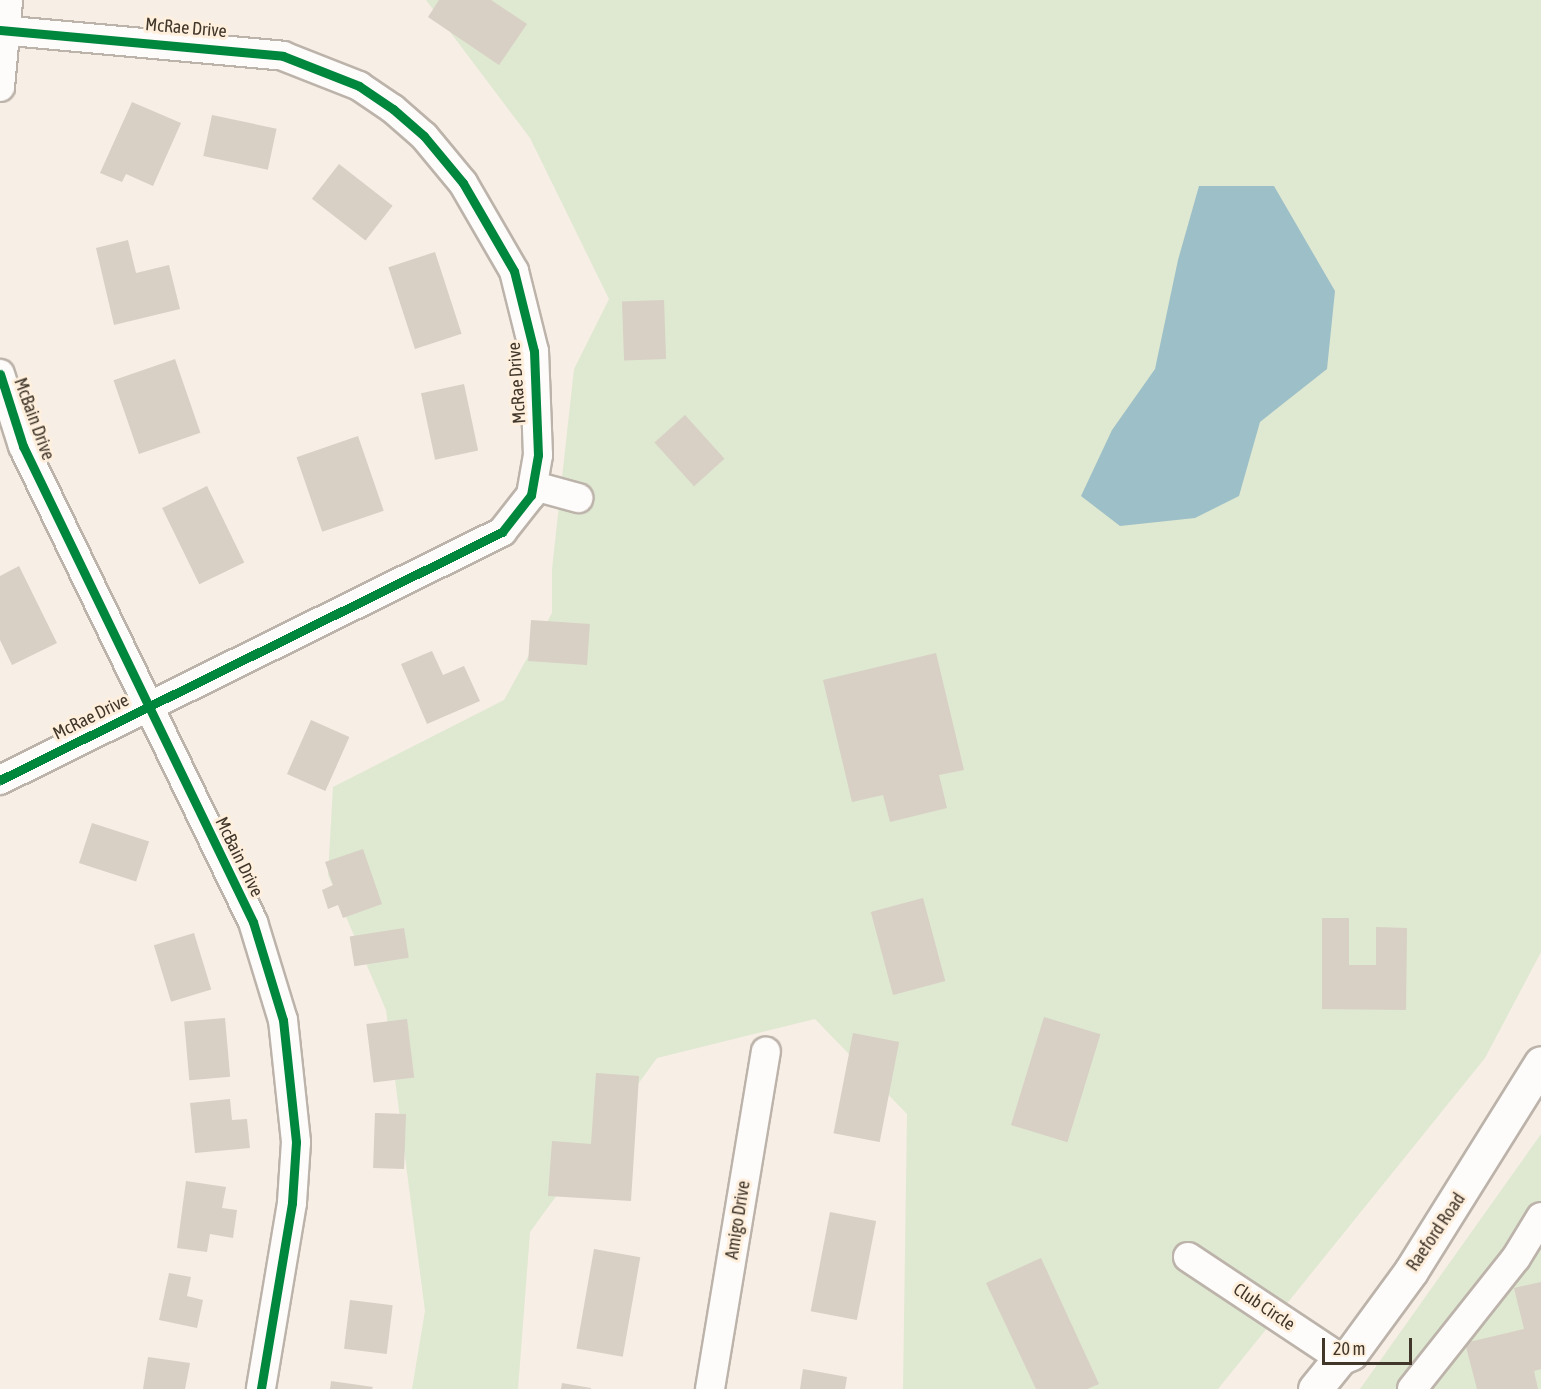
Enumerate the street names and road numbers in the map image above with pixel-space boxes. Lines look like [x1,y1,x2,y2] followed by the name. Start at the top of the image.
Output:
[144,14,228,42] street label: McRae Drive
[503,342,531,424] street label: McRae Drive
[9,375,59,463] street label: McBain Drive
[50,689,132,745] street label: McRae Drive
[210,814,268,900] street label: McBain Drive
[721,1179,755,1261] street label: Amigo Drive
[1402,1189,1470,1275] street label: Raeford Road
[1229,1279,1299,1335] street label: Club Circle

